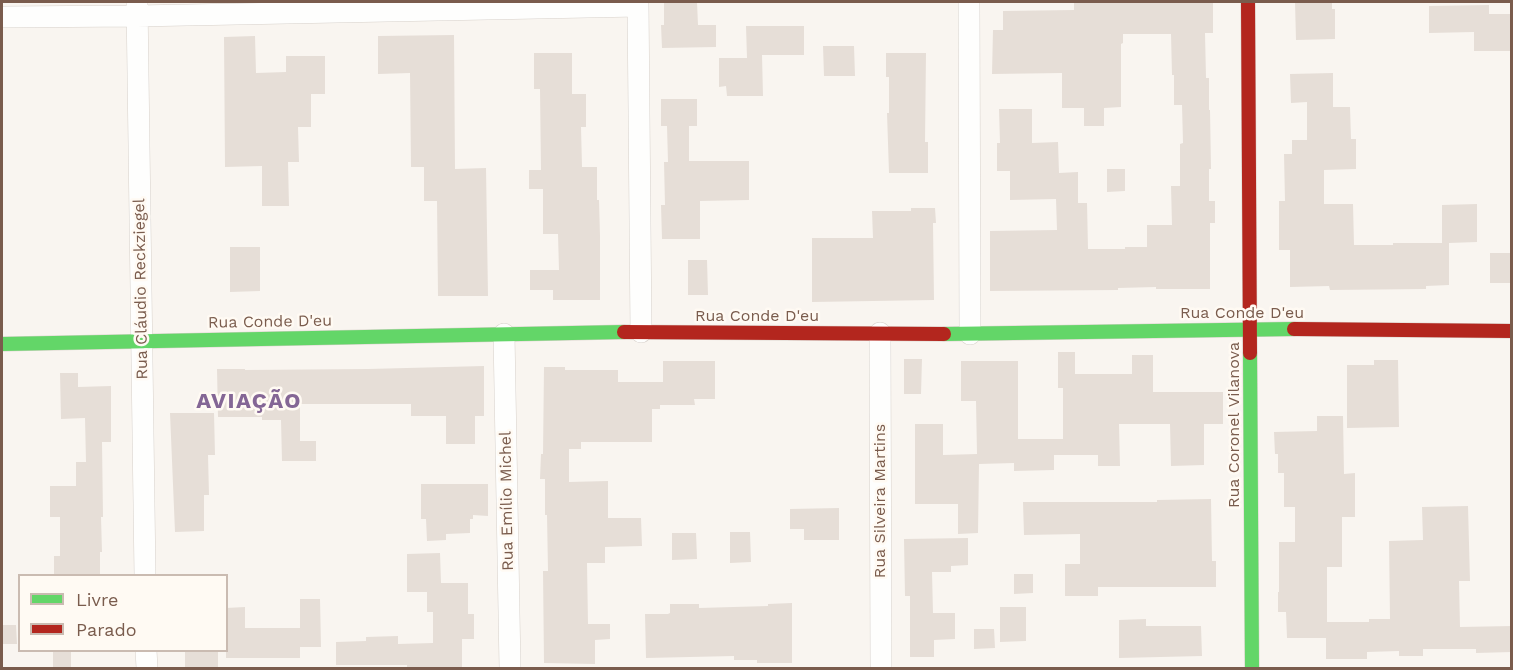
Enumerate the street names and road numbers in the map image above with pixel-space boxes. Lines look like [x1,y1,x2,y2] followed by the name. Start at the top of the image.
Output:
[130,198,152,380] street label: Rua Cláudio Reckziegel
[1180,303,1304,323] street label: Rua Conde D'eu
[695,306,819,326] street label: Rua Conde D'eu
[208,311,332,333] street label: Rua Conde D'eu
[1224,342,1244,508] street label: Rua Coronel Vilanova
[870,424,890,578] street label: Rua Silveira Martins
[496,431,518,571] street label: Rua Emílio Michel

